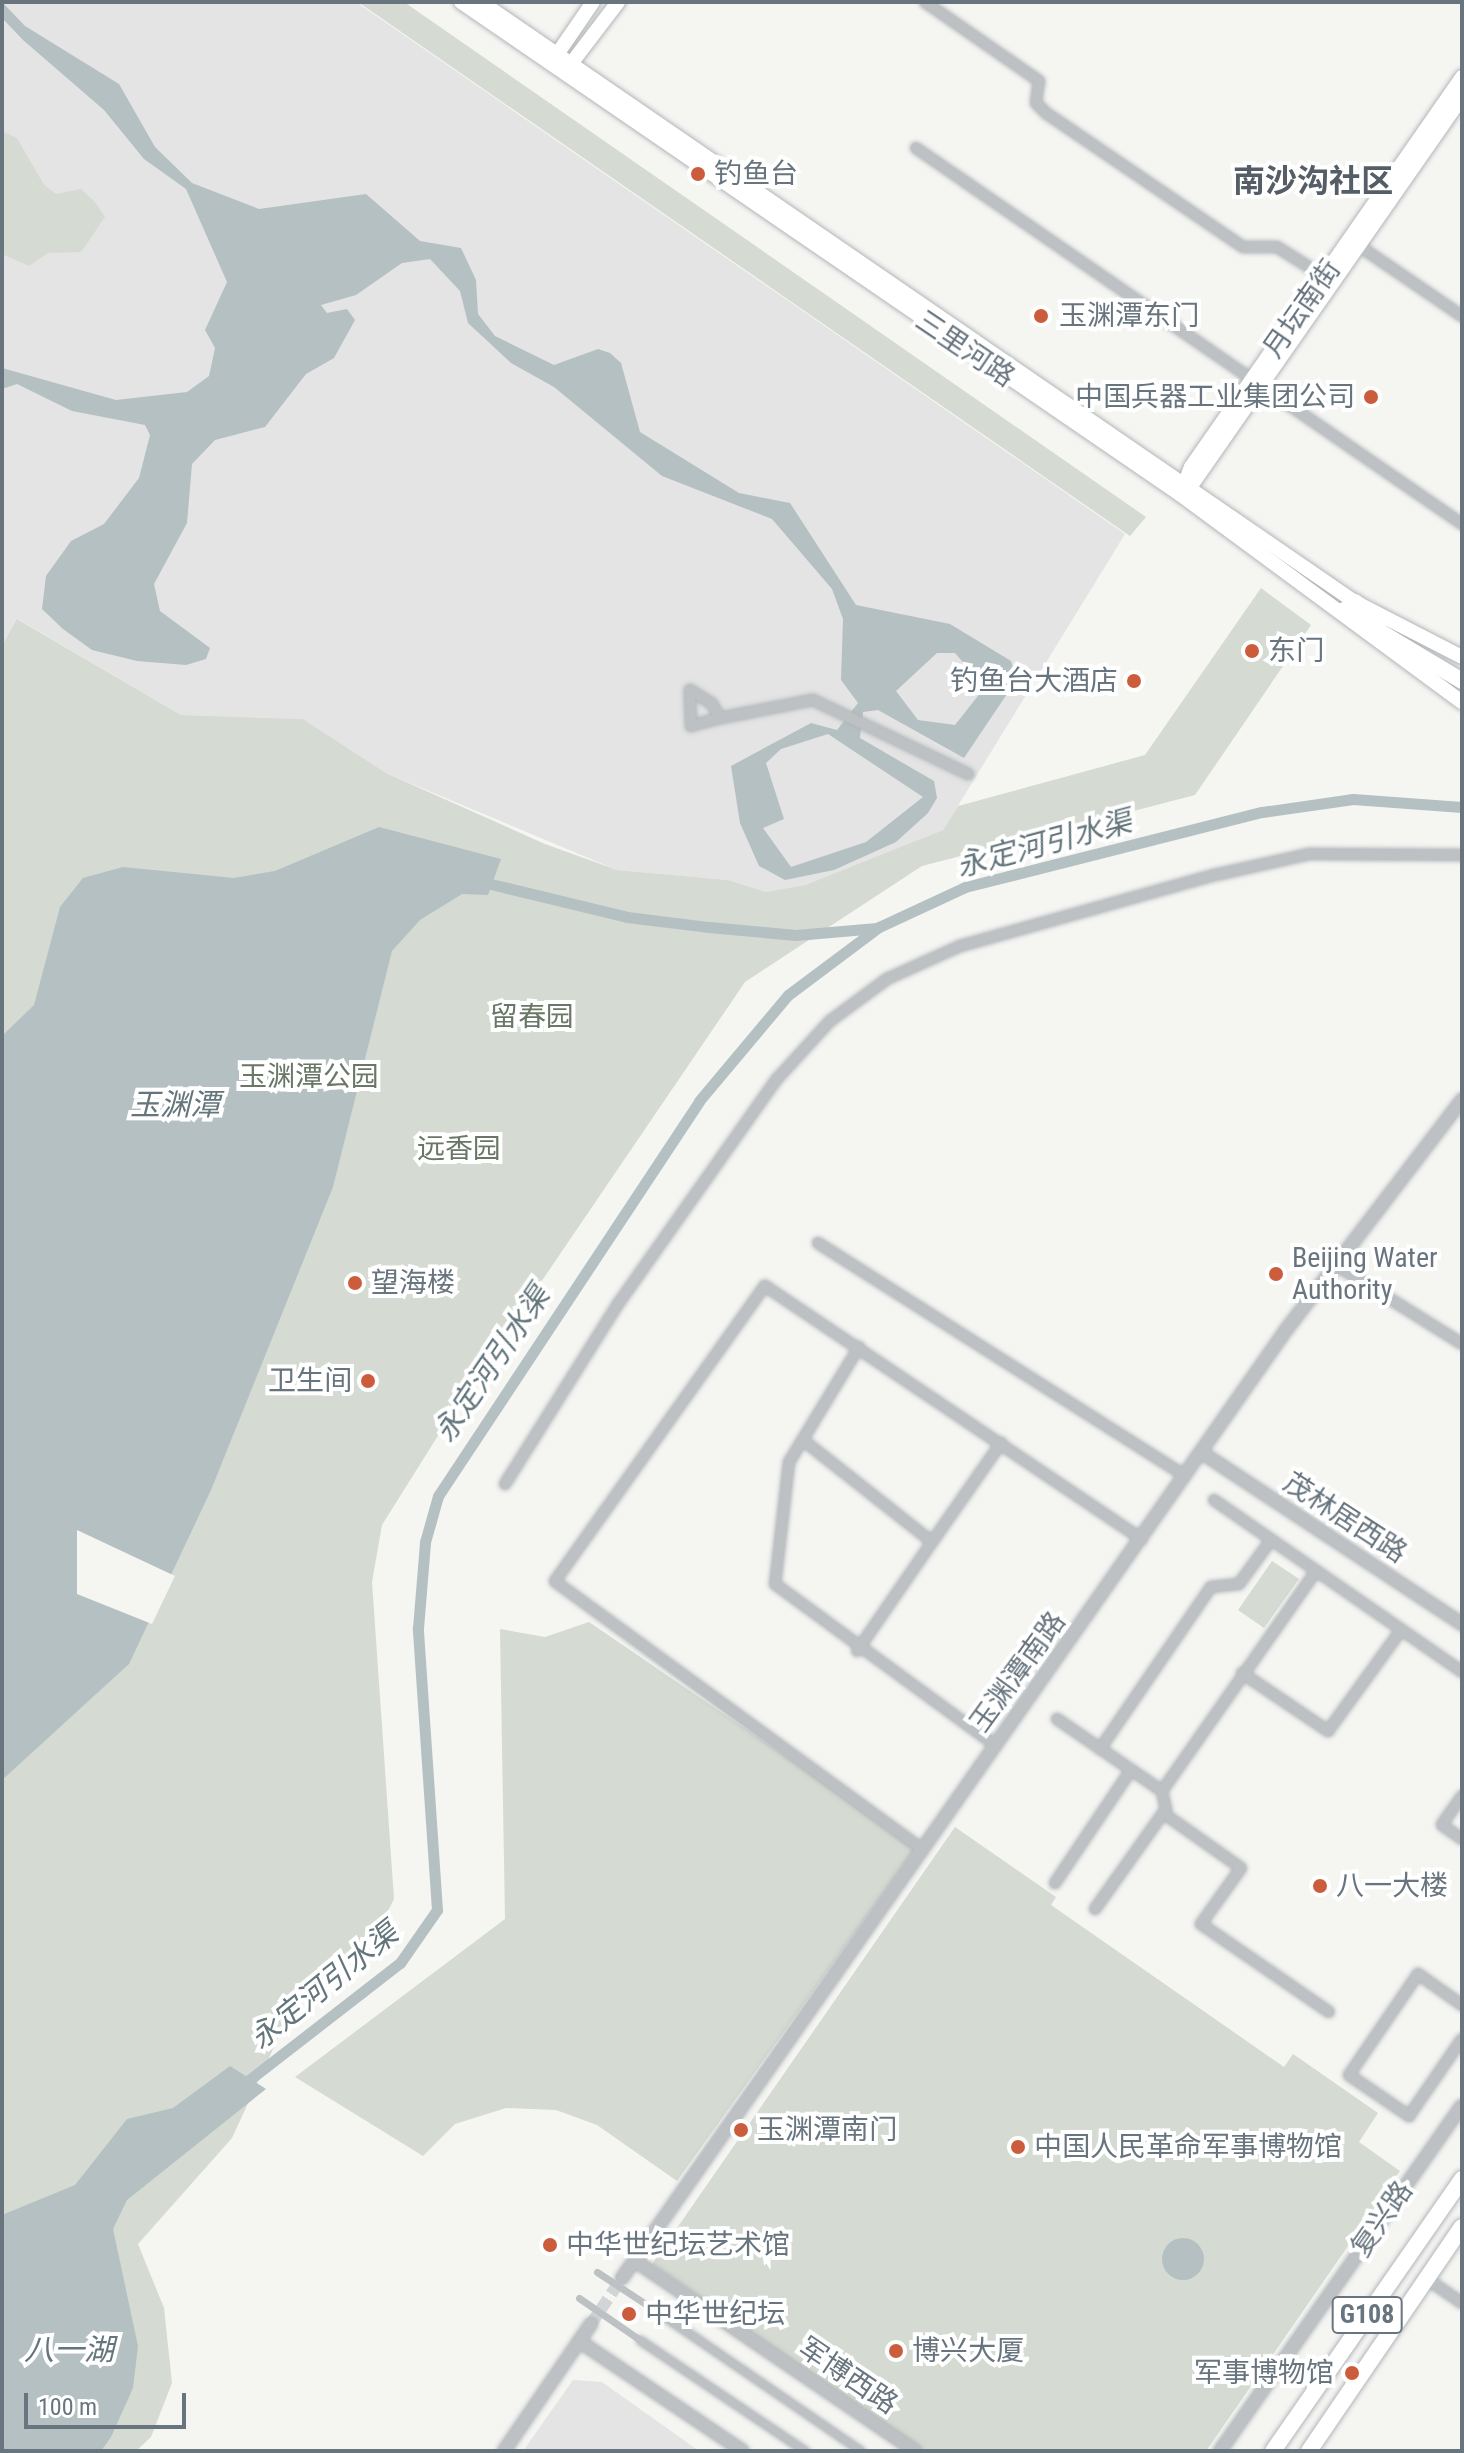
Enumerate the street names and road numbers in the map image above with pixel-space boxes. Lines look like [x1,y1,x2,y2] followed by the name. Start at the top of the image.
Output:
[1256,253,1348,365] street label: 月坛南街
[909,304,1021,394] street label: 三里河路
[1277,1466,1413,1570] street label: 茂林居西路
[963,1605,1073,1739] street label: 玉渊潭南路
[1344,2175,1420,2263] street label: 复兴路
[1331,2293,1403,2337] road number: G108
[792,2331,904,2421] street label: 军博西路

